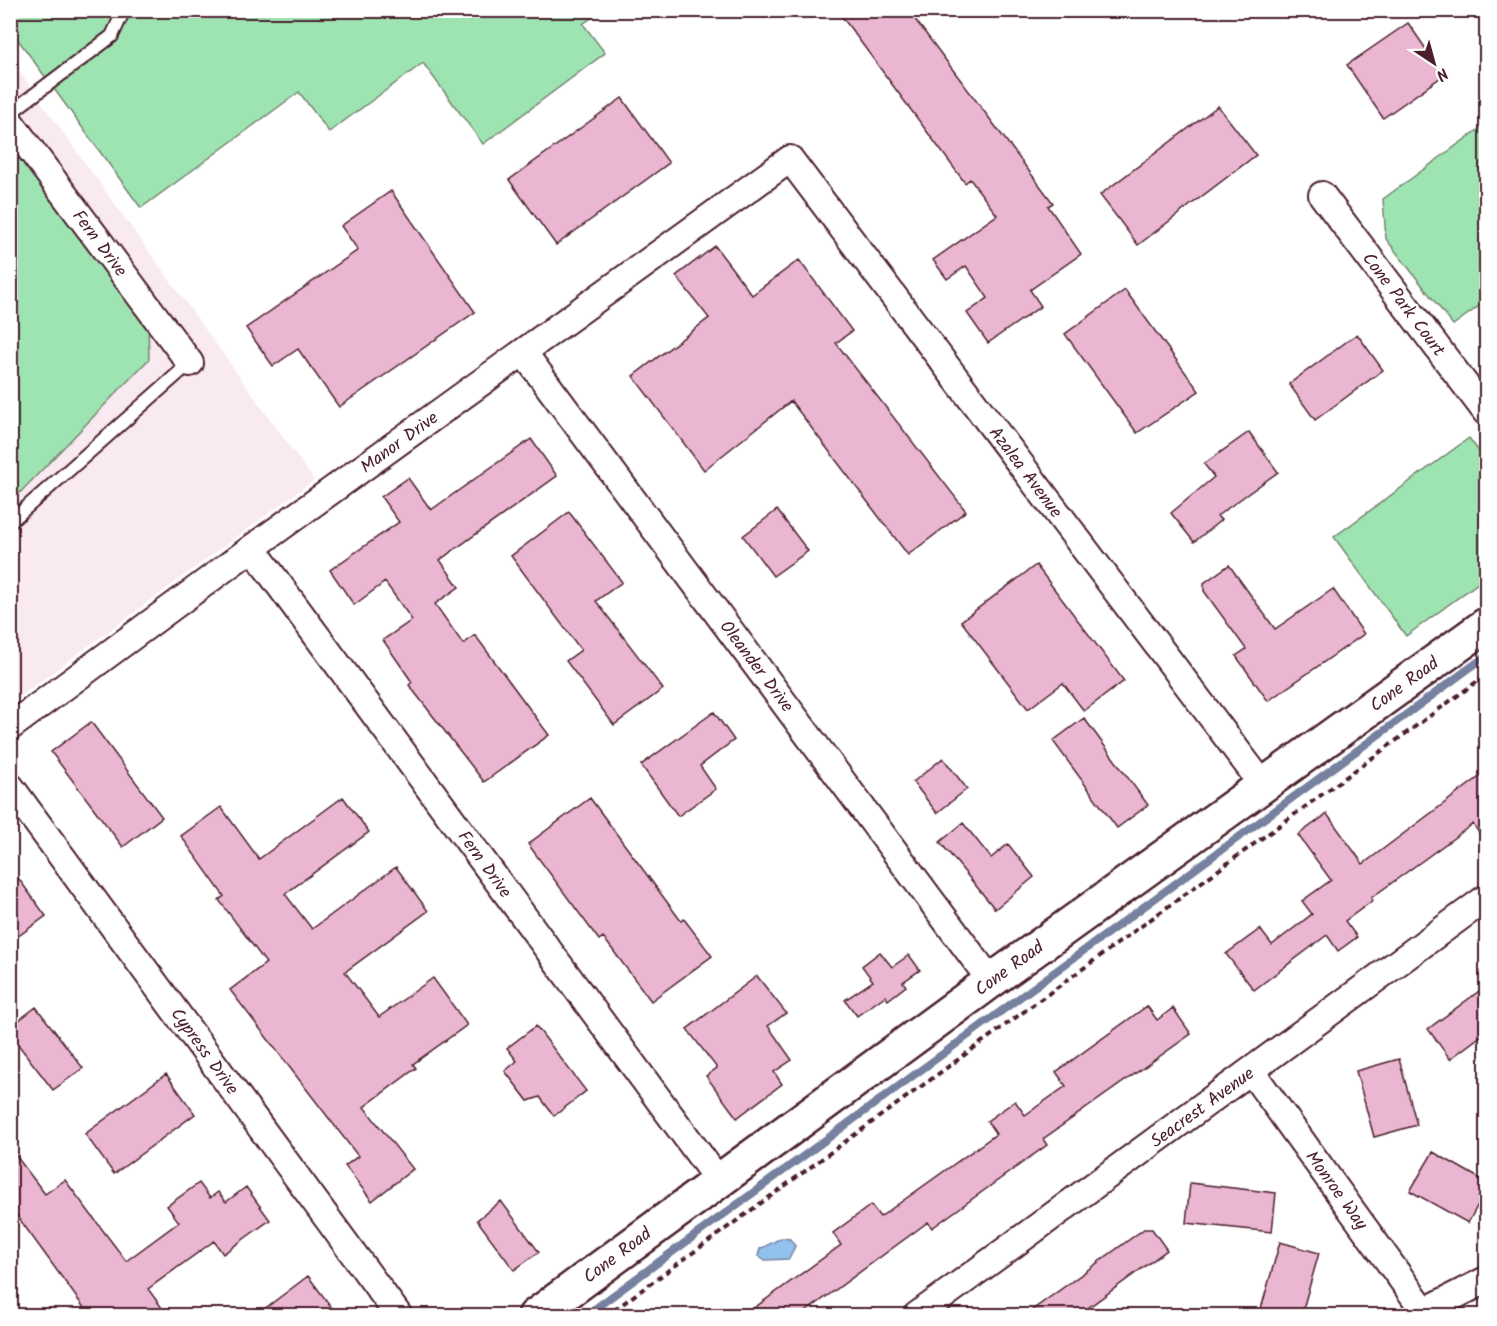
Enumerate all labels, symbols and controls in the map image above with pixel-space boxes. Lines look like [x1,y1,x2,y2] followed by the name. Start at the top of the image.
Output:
[1404,33,1464,93] north arrow
[1430,61,1453,87] text: N
[64,204,134,284] street label: Fern Drive
[1354,247,1452,364] street label: Cone Park Court
[354,405,445,482] street label: Manor Drive
[981,421,1069,525] street label: Azalea Avenue
[711,614,800,719] street label: Oleander Drive
[1364,649,1447,720] street label: Cone Road
[449,825,518,905] street label: Fern Drive
[969,933,1052,1004] street label: Cone Road
[162,1002,245,1102] street label: Cypress Drive
[1145,1060,1261,1156] street label: Seacrest Avenue
[1297,1145,1375,1237] street label: Monroe Way
[577,1220,659,1292] street label: Cone Road

